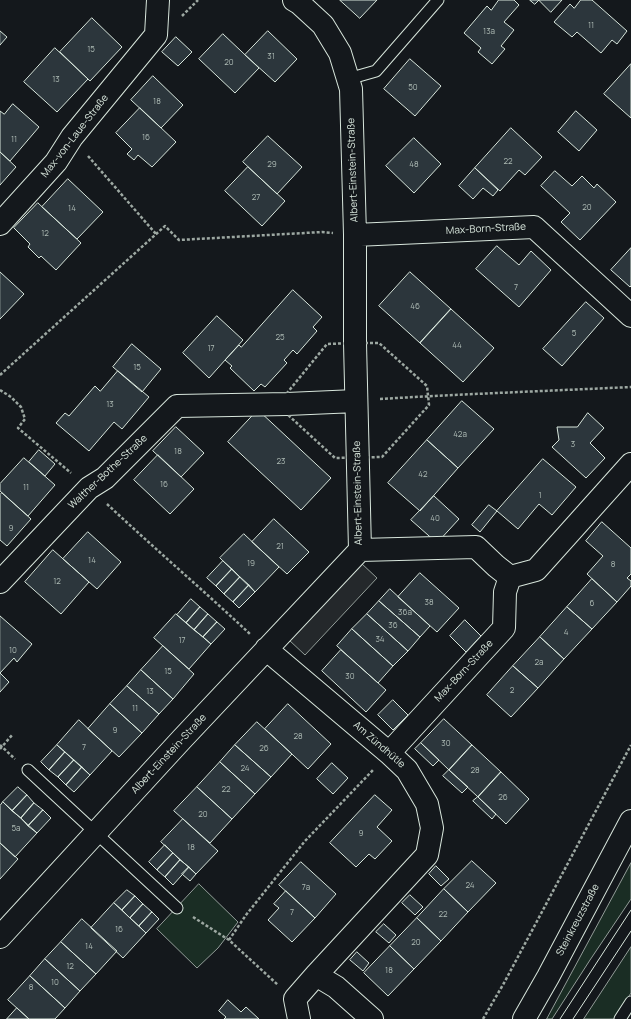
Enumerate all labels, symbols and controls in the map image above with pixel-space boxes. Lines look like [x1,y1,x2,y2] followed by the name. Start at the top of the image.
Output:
[588,21,594,31] house number: 11
[483,27,495,37] house number: 13a
[87,45,95,55] house number: 15
[267,52,275,62] house number: 31
[224,58,234,68] house number: 20
[52,75,60,85] house number: 13
[408,83,418,93] house number: 50
[39,92,111,180] street label: Max-von-Laue-Straße
[153,97,161,107] house number: 18
[345,118,361,222] street label: Albert-Einstein-Straße
[142,133,150,143] house number: 16
[11,135,17,145] house number: 11
[503,157,513,167] house number: 22
[267,160,277,170] house number: 29
[409,160,419,170] house number: 48
[252,193,260,203] house number: 27
[582,203,592,213] house number: 20
[68,204,76,214] house number: 14
[446,221,526,237] street label: Max-Born-Straße
[41,229,49,239] house number: 12
[514,283,518,293] house number: 7
[410,302,420,312] house number: 46
[572,329,576,339] house number: 5
[275,333,285,343] house number: 25
[452,341,462,351] house number: 44
[207,344,215,354] house number: 17
[133,363,141,373] house number: 15
[106,400,114,410] house number: 13
[453,430,467,440] house number: 42a
[66,432,150,512] street label: Walther-Bothe-Straße
[571,440,575,450] house number: 3
[351,441,365,545] street label: Albert-Einstein-Straße
[174,447,182,457] house number: 18
[277,457,285,467] house number: 23
[418,470,428,480] house number: 42
[160,480,168,490] house number: 16
[23,483,29,493] house number: 11
[538,491,542,501] house number: 1
[430,514,440,524] house number: 40
[9,524,13,534] house number: 9
[276,542,284,552] house number: 21
[88,556,96,566] house number: 14
[247,559,255,569] house number: 19
[611,560,615,570] house number: 8
[53,577,61,587] house number: 12
[424,598,434,608] house number: 38
[590,599,594,609] house number: 6
[398,608,412,618] house number: 36a
[388,621,398,631] house number: 36
[564,628,568,638] house number: 4
[375,635,385,645] house number: 34
[178,636,186,646] house number: 17
[432,638,496,704] street label: Max-Born-Straße
[9,646,17,656] house number: 10
[534,658,544,668] house number: 2a
[164,667,172,677] house number: 15
[345,672,355,682] house number: 30
[510,686,514,696] house number: 2
[146,687,154,697] house number: 13
[132,704,138,714] house number: 11
[129,712,209,796] street label: Albert-Einstein-Straße
[351,719,407,771] street label: Am Zündhütle
[113,726,117,736] house number: 9
[293,732,303,742] house number: 28
[441,739,451,749] house number: 30
[82,743,86,753] house number: 7
[259,744,269,754] house number: 26
[240,764,250,774] house number: 24
[470,766,480,776] house number: 28
[221,785,231,795] house number: 22
[498,793,508,803] house number: 26
[198,810,208,820] house number: 20
[11,824,21,834] house number: 5a
[359,829,363,839] house number: 9
[187,843,195,853] house number: 18
[465,881,475,891] house number: 24
[554,882,602,958] street label: Steinkreuzstraße
[302,883,310,893] house number: 7a
[290,908,294,918] house number: 7
[438,910,448,920] house number: 22
[115,925,123,935] house number: 16
[411,938,421,948] house number: 20
[85,942,93,952] house number: 14
[66,962,74,972] house number: 12
[385,966,393,976] house number: 18
[51,978,59,988] house number: 10
[29,983,33,993] house number: 8

